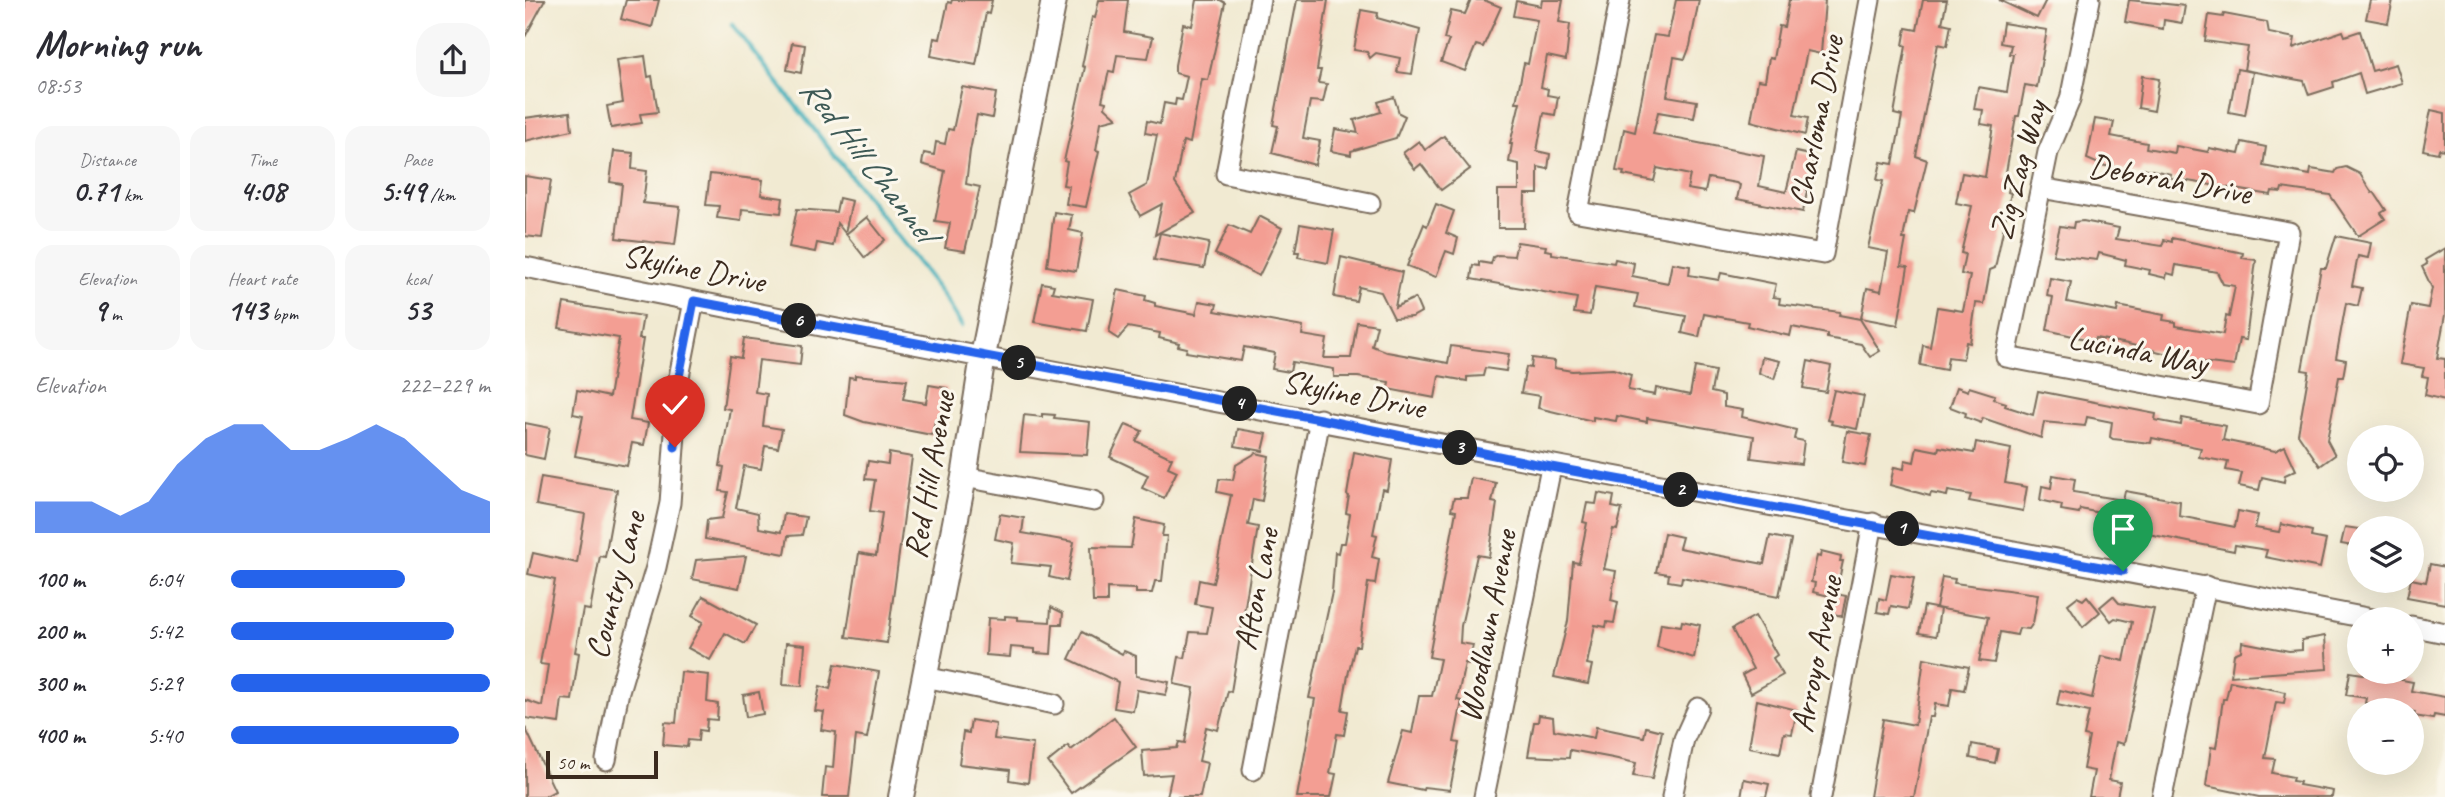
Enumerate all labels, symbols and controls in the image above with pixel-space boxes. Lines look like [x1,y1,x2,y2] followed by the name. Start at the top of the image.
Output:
[35,21,201,68] text: Morning run
[416,23,490,97] button: share
[1779,30,1854,210] street label: Charloma Drive
[790,68,953,259] water label: Red Hill Channel
[35,71,81,100] text: 08:53
[1979,93,2057,244] street label: Zig Zag Way
[2086,144,2257,214] street label: Deborah Drive
[79,148,136,172] text: Distance
[248,148,277,172] text: Time
[403,148,432,172] text: Pace
[73,172,119,210] text: 0.71
[239,172,286,210] text: 4:08
[380,172,426,210] text: 5:49
[119,183,142,207] text: km
[426,183,455,207] text: /km
[619,234,771,303] street label: Skyline Drive
[78,267,137,291] text: Elevation
[228,267,297,291] text: Heart rate
[405,267,430,291] text: kcal
[93,291,106,329] text: 9
[227,291,267,329] text: 143
[404,291,431,329] text: 53
[106,302,122,326] text: m
[267,302,298,326] text: bpm
[781,304,817,338] pin: 6
[794,308,803,332] text: 6
[2065,316,2214,385] street label: Lucinda Way
[1001,346,1037,380] pin: 5
[1014,350,1023,374] text: 5
[1279,360,1431,429] street label: Skyline Drive
[35,371,106,400] text: Elevation
[399,371,490,400] text: 222–229 m
[645,375,705,447] pin
[656,386,694,424] icon: check
[894,386,965,562] street label: Red Hill Avenue
[1223,386,1257,422] pin: 4
[1235,391,1244,415] text: 4
[2347,425,2424,775] map controls
[2347,425,2424,502] button: locate
[1443,430,1478,466] pin: 3
[1455,435,1464,459] text: 3
[1663,472,1699,508] pin: 2
[1676,477,1685,501] text: 2
[2093,499,2153,571] pin
[575,505,655,663] street label: Country Lane
[2104,510,2142,548] icon: arrive
[1885,512,1919,546] pin: 1
[1897,516,1906,540] text: 1
[2347,516,2424,593] button: layers
[1224,522,1289,653] street label: Afton Lane
[1448,524,1527,726] street label: Woodlawn Avenue
[35,565,85,594] text: 100 m
[147,565,183,594] text: 6:04
[1780,570,1852,736] street label: Arroyo Avenue
[2347,607,2424,684] button: +
[35,617,85,646] text: 200 m
[147,617,183,646] text: 5:42
[35,669,85,698] text: 300 m
[147,669,183,698] text: 5:29
[2347,698,2424,775] button: −
[35,721,85,750] text: 400 m
[147,721,183,750] text: 5:40
[546,748,658,780] scale bar
[557,751,589,775] text: 50 m

